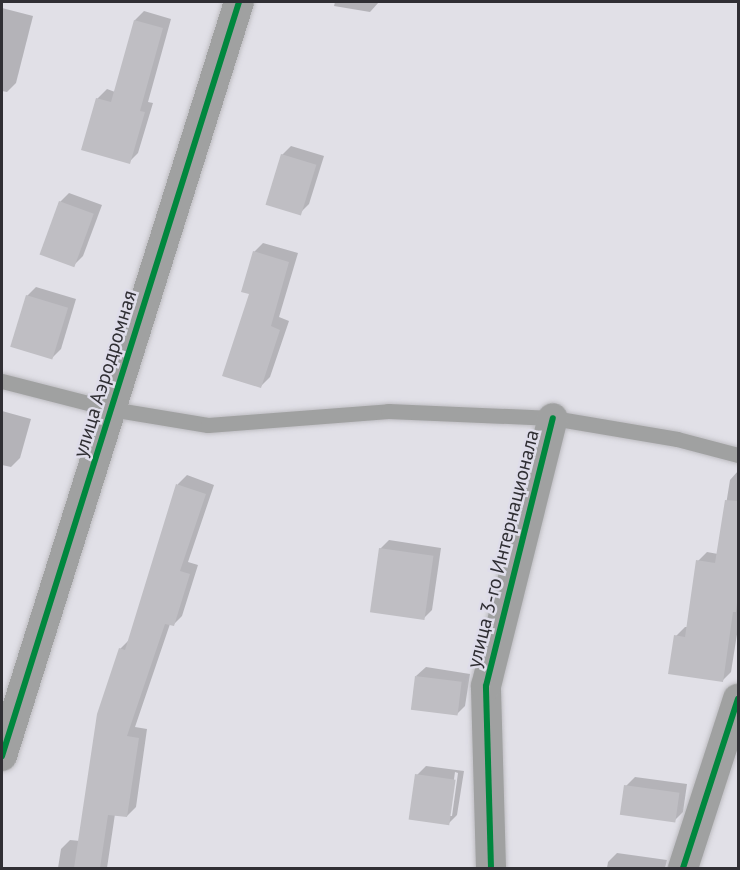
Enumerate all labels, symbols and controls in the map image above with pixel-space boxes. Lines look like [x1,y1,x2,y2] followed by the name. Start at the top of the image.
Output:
[68,287,142,461] street label: улица Аэродромная
[462,427,544,671] street label: улица 3-го Интернационала

